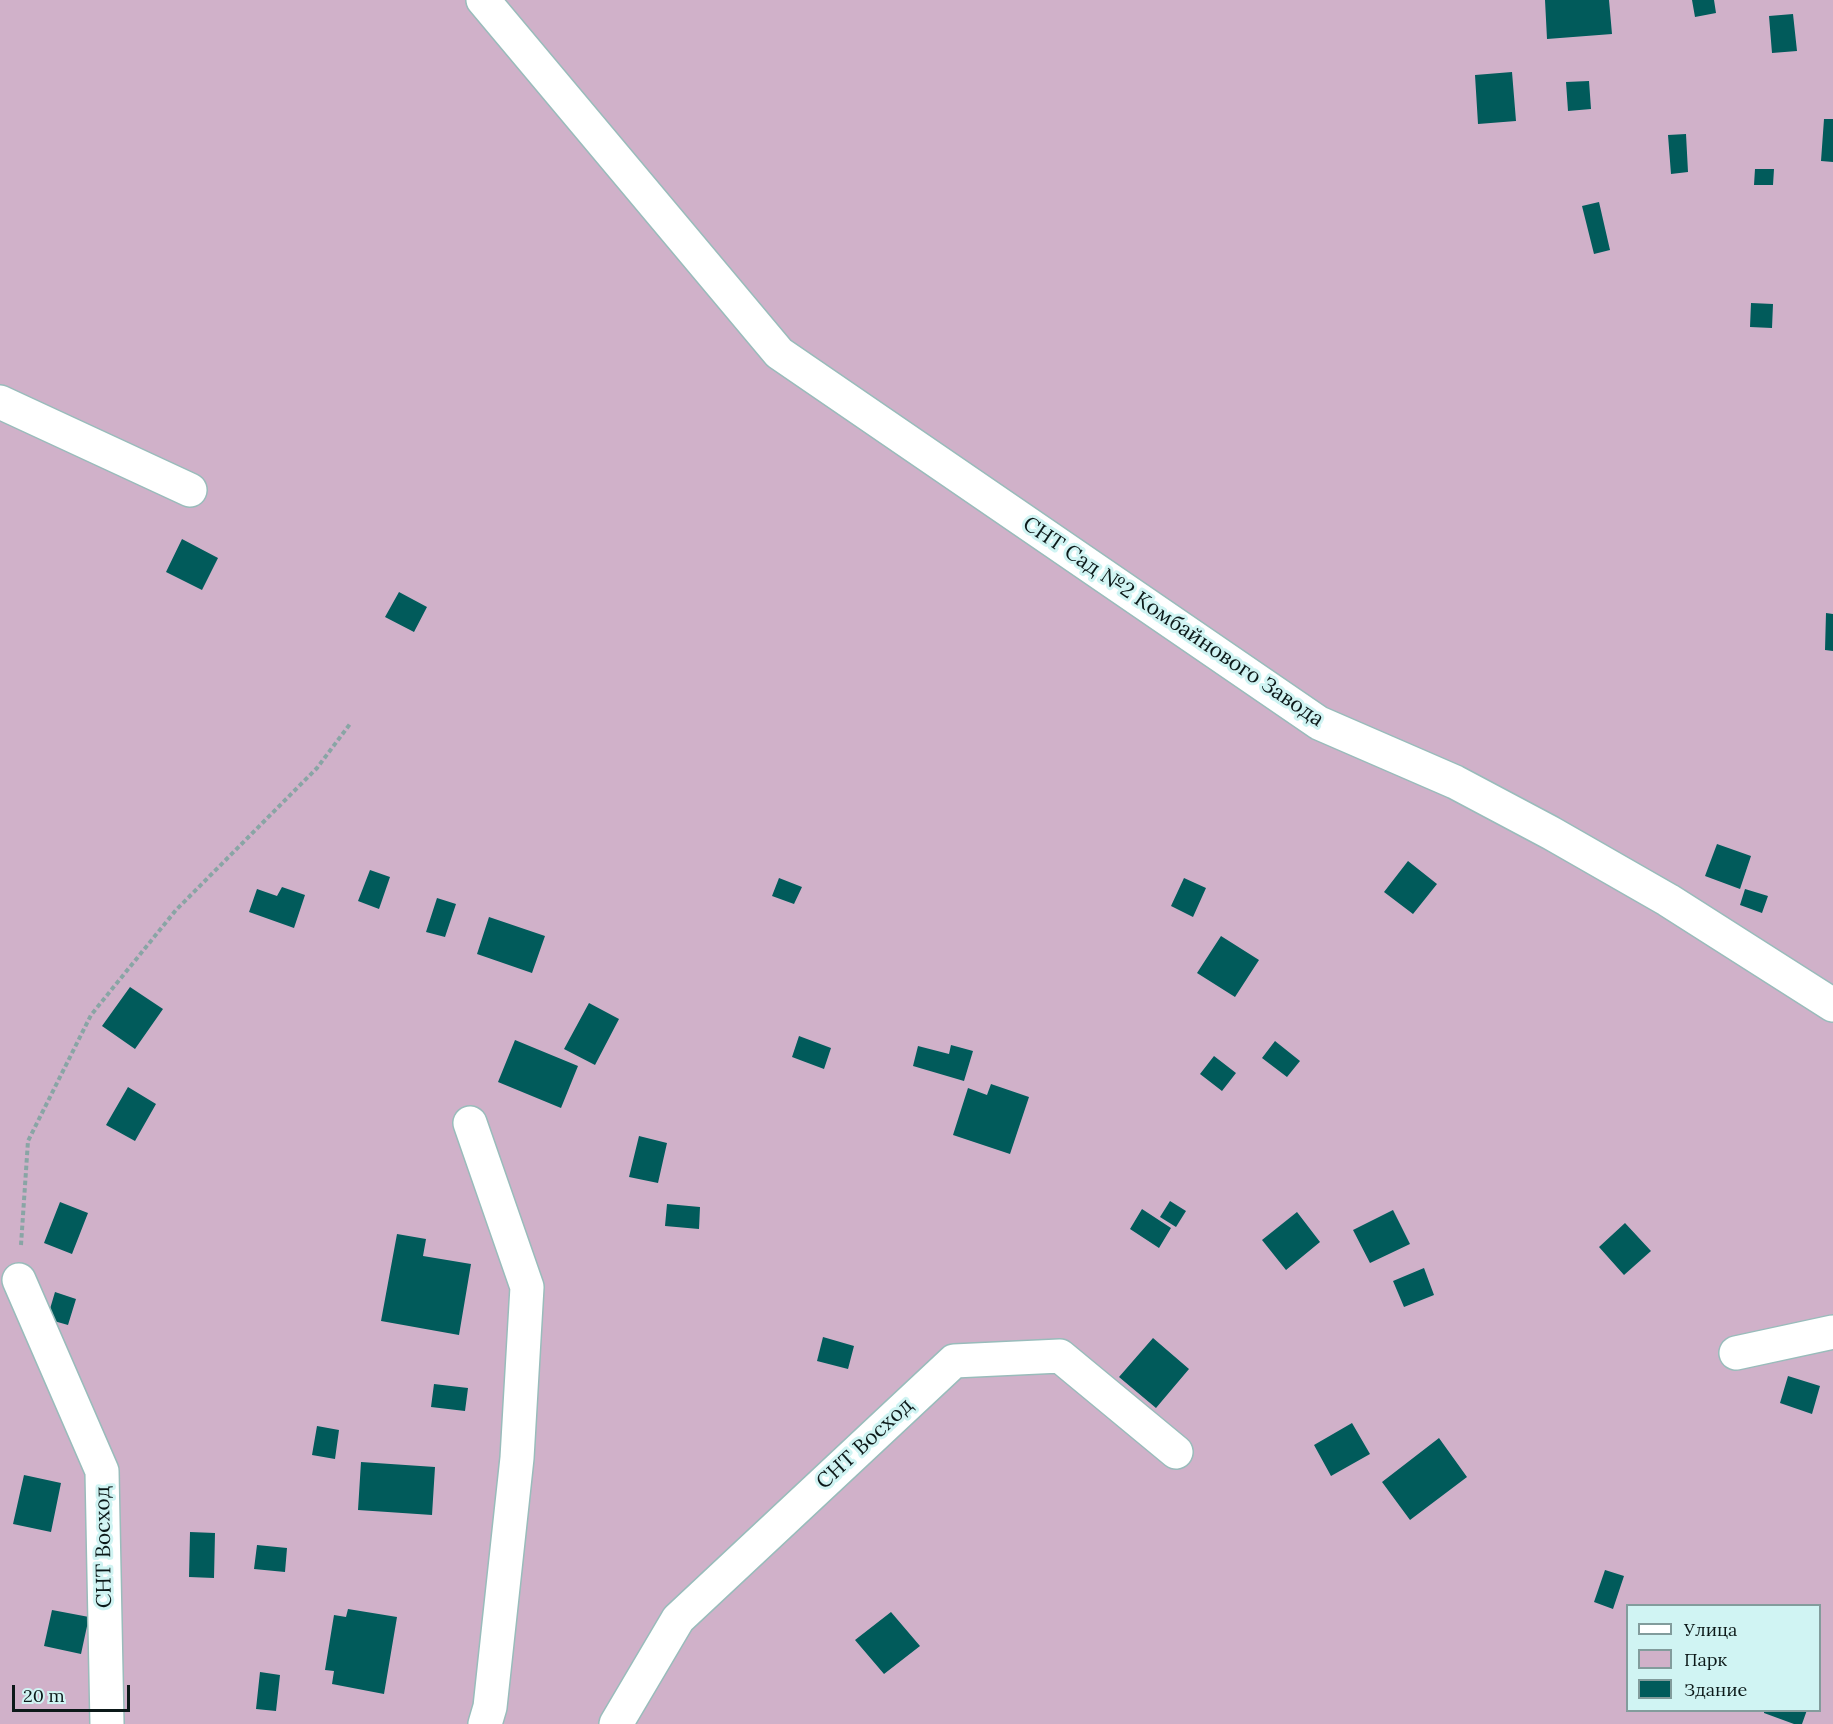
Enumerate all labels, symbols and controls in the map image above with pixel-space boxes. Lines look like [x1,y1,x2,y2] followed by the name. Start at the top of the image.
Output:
[1018,512,1328,732] street label: СНТ Сад №2 Комбайнового Завода
[812,1393,918,1495] street label: СНТ Восход
[90,1486,118,1608] street label: СНТ Восход
[1626,1604,1821,1712] legend
[1684,1618,1737,1641] text: Улица
[1684,1648,1727,1671] text: Парк
[15,1673,134,1711] scale bar
[1684,1678,1747,1701] text: Здание
[23,1684,65,1707] text: 20 m

